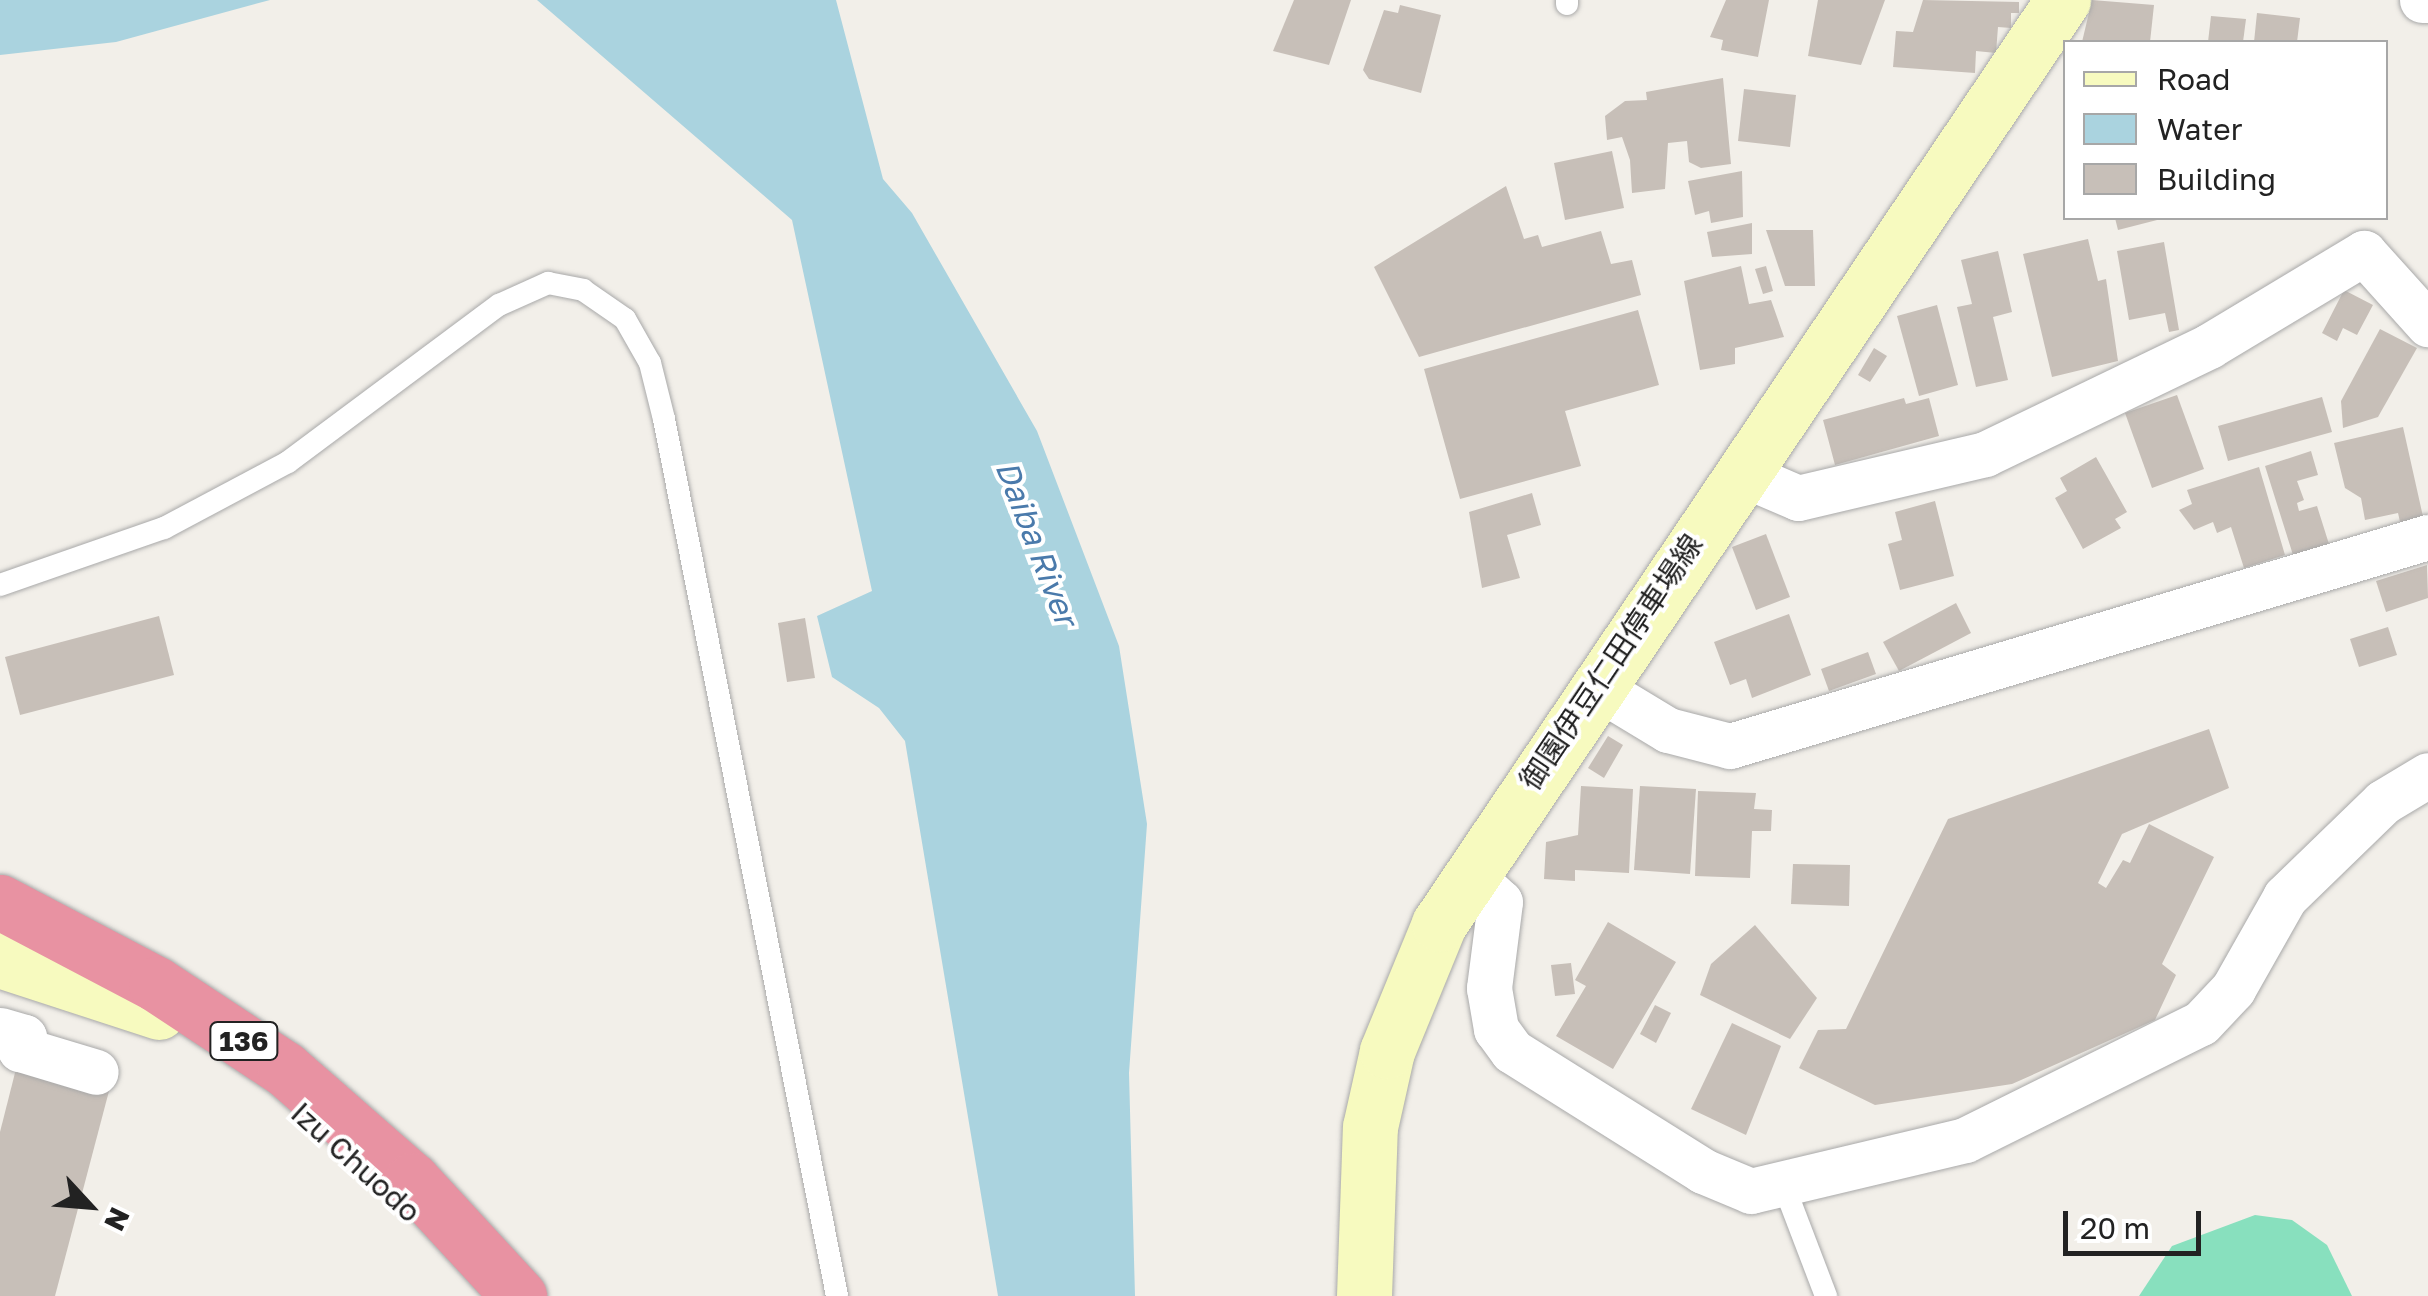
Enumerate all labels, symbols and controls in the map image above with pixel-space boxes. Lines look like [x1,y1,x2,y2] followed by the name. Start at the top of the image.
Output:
[2063,40,2388,220] legend
[2157,61,2231,97] text: Road
[2157,111,2242,147] text: Water
[2157,161,2276,197] text: Building
[988,455,1086,631] water label: Daiba River
[1512,528,1710,796] street label: 御園伊豆仁田停車場線
[209,1018,279,1064] road number: 136
[284,1094,428,1230] street label: Izu Chuodo
[40,1156,140,1256] north arrow
[2068,1191,2206,1253] scale bar
[98,1203,137,1236] text: N
[2080,1210,2150,1246] text: 20 m

